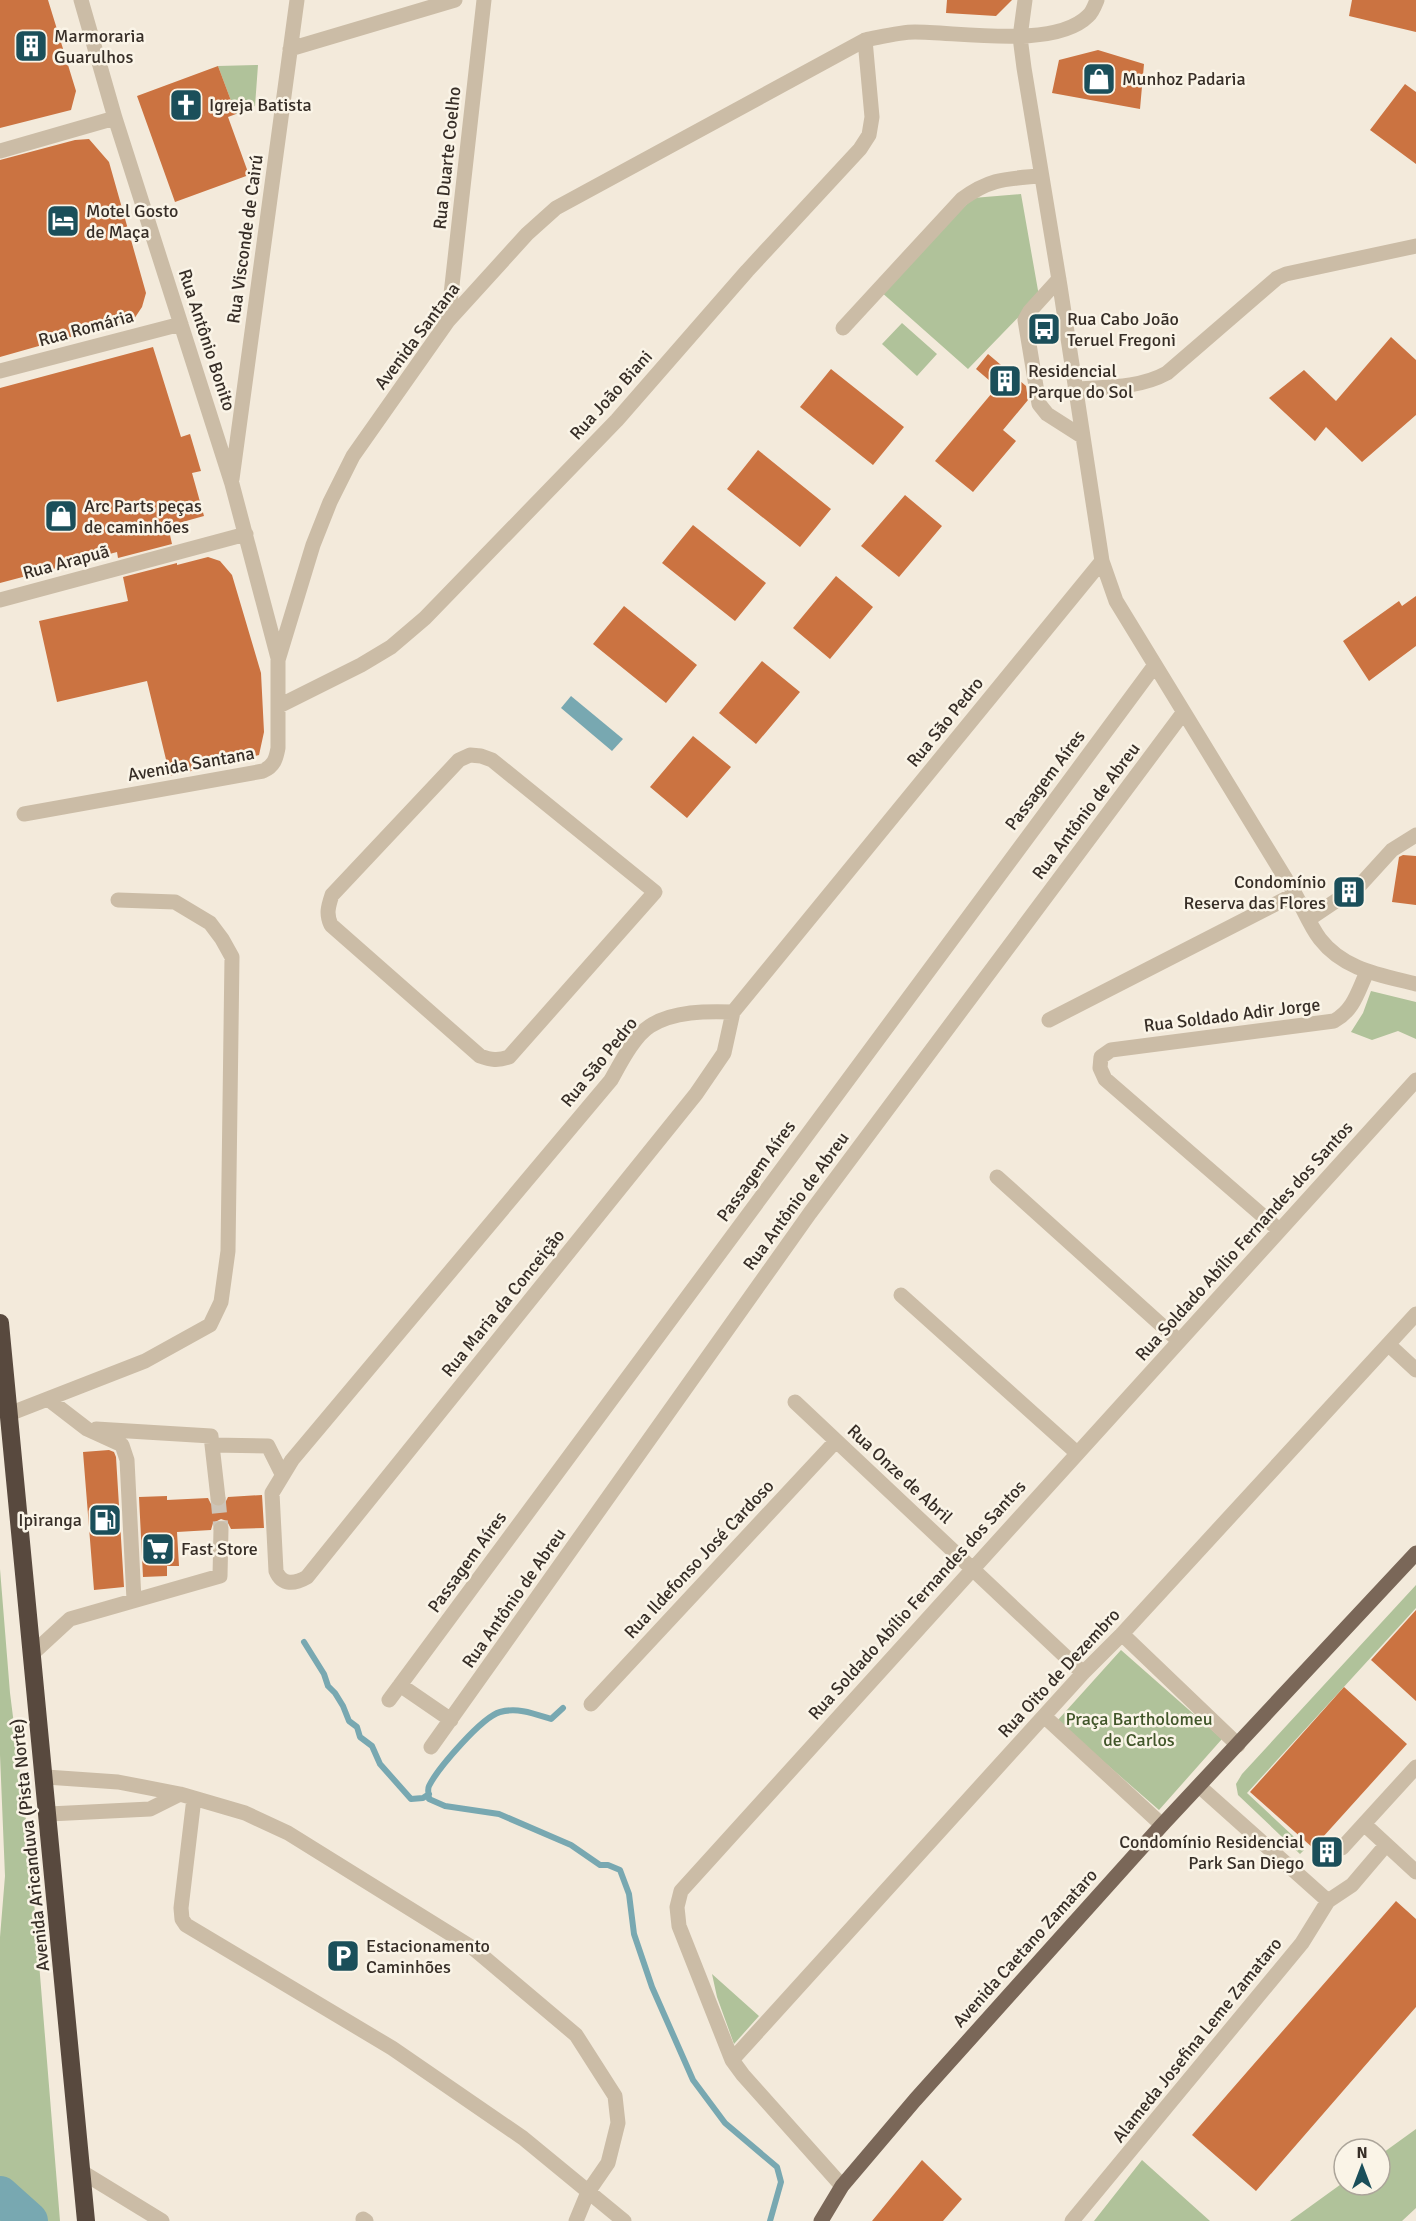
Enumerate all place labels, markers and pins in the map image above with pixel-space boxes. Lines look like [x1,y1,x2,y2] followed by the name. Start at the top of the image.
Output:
[54,25,145,68] place label: Marmoraria Guarulhos
[13,28,49,64] building icon: Marmoraria Guarulhos
[1081,61,1117,97] shop icon: Munhoz Padaria
[1122,68,1246,90] place label: Munhoz Padaria
[168,87,204,123] church icon: Igreja Batista
[209,94,312,116] place label: Igreja Batista
[86,200,178,243] place label: Motel Gosto de Maça
[45,203,81,239] hotel icon: Motel Gosto de Maça
[1067,308,1179,351] place label: Rua Cabo João Teruel Fregoni
[1026,311,1062,347] bus stop icon: Rua Cabo João Teruel Fregoni
[1028,360,1133,403] place label: Residencial Parque do Sol
[987,363,1023,399] building icon: Residencial Parque do Sol
[84,495,202,538] place label: Arc Parts peças de caminhões
[43,498,79,534] shop icon: Arc Parts peças de caminhões
[1184,871,1326,914] place label: Condomínio Reserva das Flores
[1331,874,1367,910] building icon: Condomínio Reserva das Flores
[87,1502,123,1538] fuel station icon: Ipiranga
[18,1509,82,1531] place label: Ipiranga
[140,1531,176,1567] supermarket icon: Fast Store
[181,1538,258,1560] place label: Fast Store
[1119,1831,1304,1874] place label: Condomínio Residencial Park San Diego
[1309,1834,1345,1870] building icon: Condomínio Residencial Park San Diego
[366,1935,490,1978] place label: Estacionamento Caminhões
[325,1938,361,1974] parking icon: Estacionamento Caminhões

